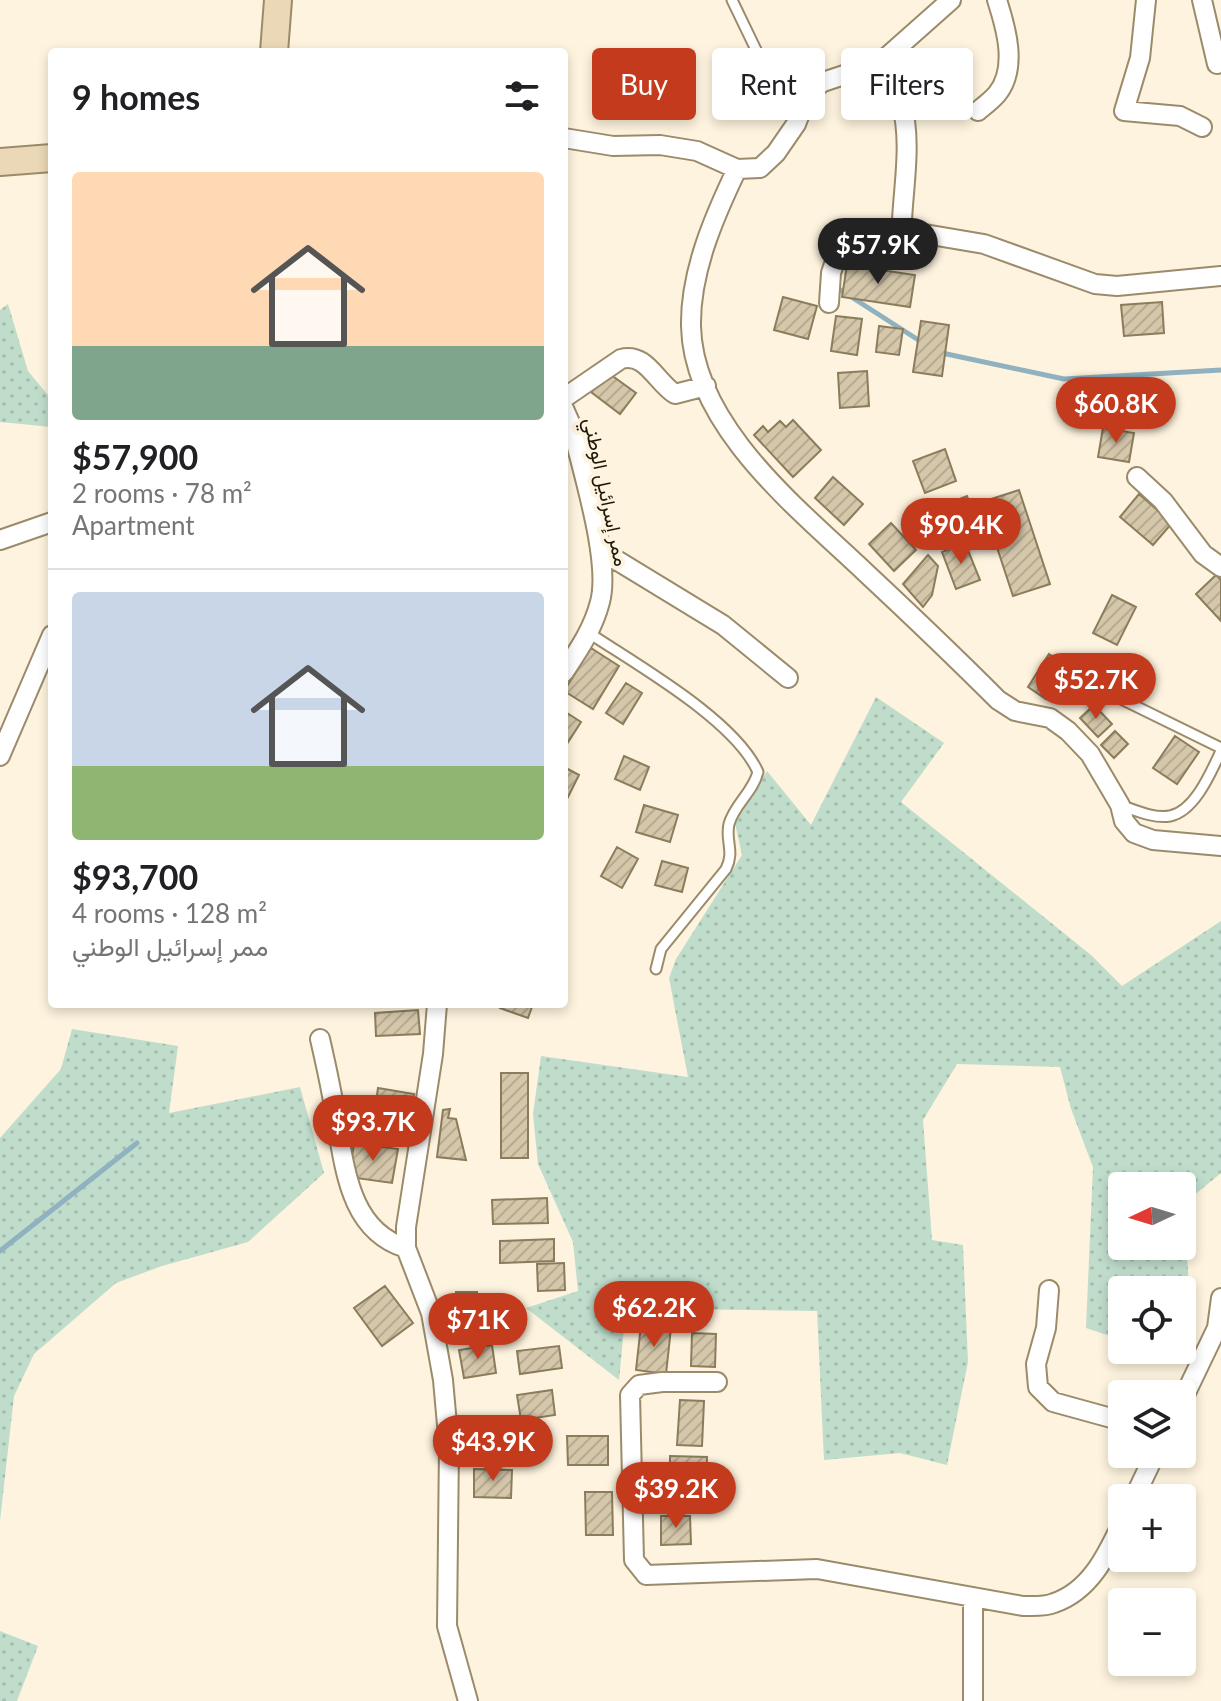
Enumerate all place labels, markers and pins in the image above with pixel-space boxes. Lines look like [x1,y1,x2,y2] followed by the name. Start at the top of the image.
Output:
[813,218,943,286] pin: $57.9K
[1051,377,1181,445] pin: $60.8K
[896,498,1026,566] pin: $90.4K
[1031,653,1161,721] pin: $52.7K
[308,1095,438,1163] pin: $93.7K
[589,1281,719,1349] pin: $62.2K
[431,1293,525,1361] pin: $71K
[428,1415,558,1483] pin: $43.9K
[611,1462,741,1530] pin: $39.2K

